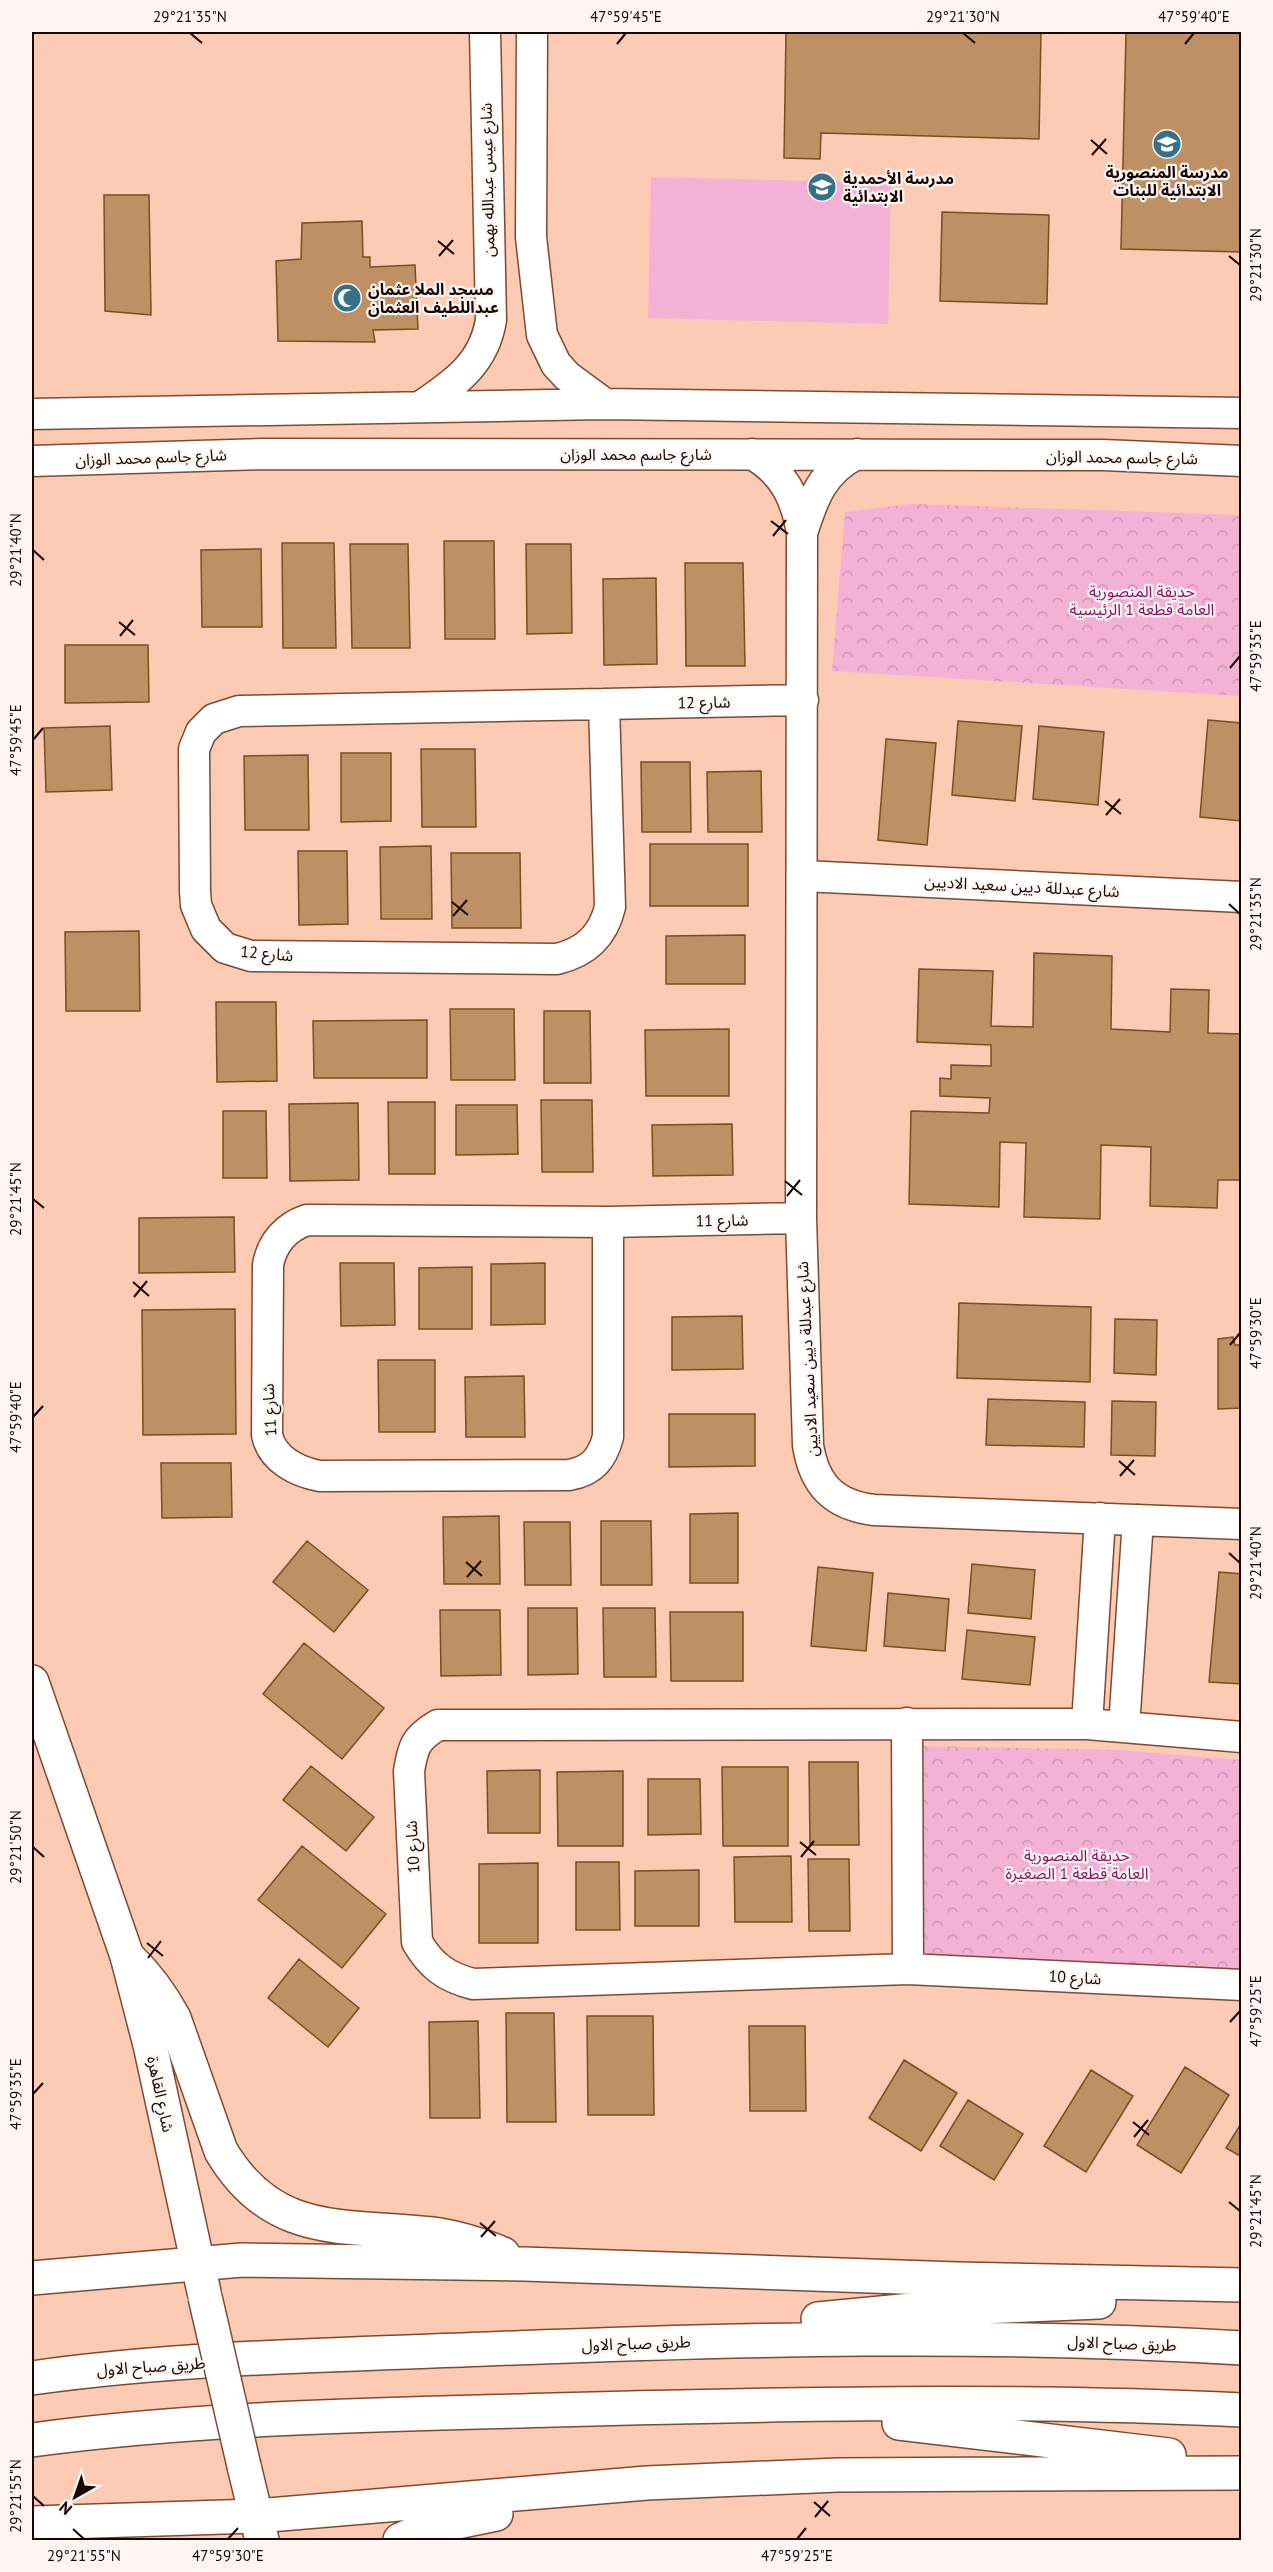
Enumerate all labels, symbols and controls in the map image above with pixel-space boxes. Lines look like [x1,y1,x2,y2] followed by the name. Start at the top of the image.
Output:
[153,7,227,26] text: 29°21'35"N
[590,7,662,26] text: 47°59'45"E
[926,7,1000,26] text: 29°21'30"N
[1158,7,1230,26] text: 47°59'40"E
[476,103,501,257] street label: شارع عيس عبدالله بهمن
[1151,128,1183,160] school or university icon: مدرسة المنصورية الابتدائية للبنات
[1105,162,1229,200] place label: مدرسة المنصورية الابتدائية للبنات
[843,168,954,206] place label: مدرسة الأحمدية الابتدائية
[806,171,838,203] school or university icon: مدرسة الأحمدية الابتدائية
[1246,228,1265,302] text: 29°21'30"N
[368,279,499,317] place label: مسجد الملا عثمان عبداللطيف العثمان
[331,282,363,314] mosque icon: مسجد الملا عثمان عبداللطيف العثمان
[75,444,227,473] street label: شارع جاسم محمد الوزان
[560,444,712,467] street label: شارع جاسم محمد الوزان
[1046,446,1198,471] street label: شارع جاسم محمد الوزان
[6,513,25,587] text: 29°21'40"N
[1070,581,1214,619] park label: حديقة المنصورية العامة قطعة 1 الرئيسية
[1246,620,1265,692] text: 47°59'35"E
[677,692,731,715] street label: شارع 12
[6,704,25,776] text: 47°59'45"E
[924,871,1120,904] street label: شارع عبدللة ديين سعيد الاديين
[1246,877,1265,951] text: 29°21'35"N
[240,941,294,968] street label: شارع 12
[6,1162,25,1236] text: 29°21'45"N
[695,1210,749,1233] street label: شارع 11
[792,1261,825,1457] street label: شارع عبدللة ديين سعيد الاديين
[1246,1297,1265,1369] text: 47°59'30"E
[6,1381,25,1453] text: 47°59'40"E
[258,1383,283,1437] street label: شارع 11
[1246,1526,1265,1600] text: 29°21'40"N
[6,1810,25,1884] text: 29°21'50"N
[401,1820,426,1874] street label: شارع 10
[1006,1845,1148,1883] park label: حديقة المنصورية العامة قطعة 1 الصغيرة
[1048,1966,1102,1991] street label: شارع 10
[1246,1975,1265,2047] text: 47°59'25"E
[140,2054,179,2135] street label: شارع القاهرة
[6,2058,25,2130] text: 47°59'35"E
[1246,2174,1265,2248] text: 29°21'45"N
[581,2331,691,2358] street label: طريق صباح الاول
[1067,2331,1177,2358] street label: طريق صباح الاول
[96,2352,207,2383] street label: طريق صباح الاول
[6,2459,25,2533] text: 29°21'55"N
[45,2467,105,2527] north arrow
[55,2497,76,2520] text: N
[47,2546,121,2565] text: 29°21'55"N
[192,2546,264,2565] text: 47°59'30"E
[761,2546,833,2565] text: 47°59'25"E

